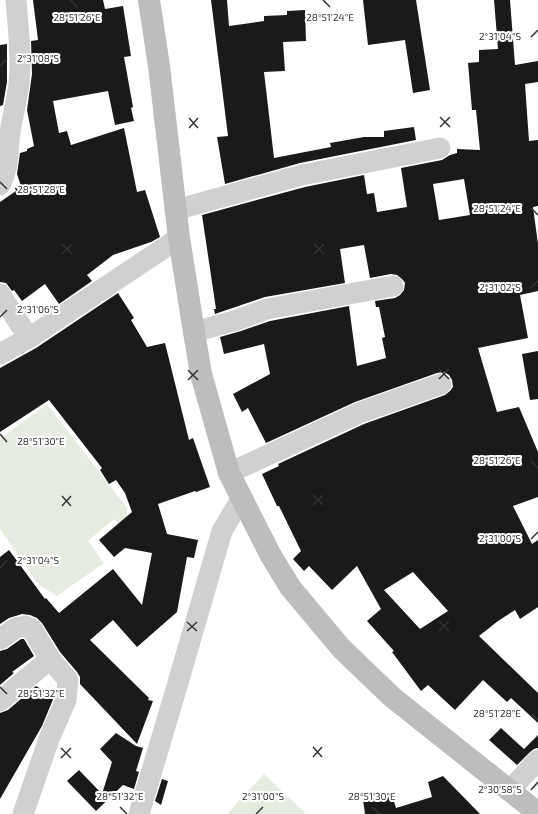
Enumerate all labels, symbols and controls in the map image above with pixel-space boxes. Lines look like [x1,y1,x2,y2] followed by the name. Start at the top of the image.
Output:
[53,11,101,23] text: 28°51'26"E
[306,11,354,23] text: 28°51'24"E
[479,30,521,42] text: 2°31'04"S
[17,52,59,64] text: 2°31'08"S
[17,183,65,195] text: 28°51'28"E
[473,202,521,214] text: 28°51'24"E
[479,281,521,293] text: 2°31'02"S
[17,303,59,315] text: 2°31'06"S
[17,435,65,447] text: 28°51'30"E
[473,454,521,466] text: 28°51'26"E
[479,532,521,544] text: 2°31'00"S
[17,554,59,566] text: 2°31'04"S
[17,687,65,699] text: 28°51'32"E
[473,707,521,719] text: 28°51'28"E
[478,783,522,795] text: 2°30'58"S
[96,790,144,802] text: 28°51'32"E
[242,790,284,802] text: 2°31'00"S
[348,790,396,802] text: 28°51'30"E

